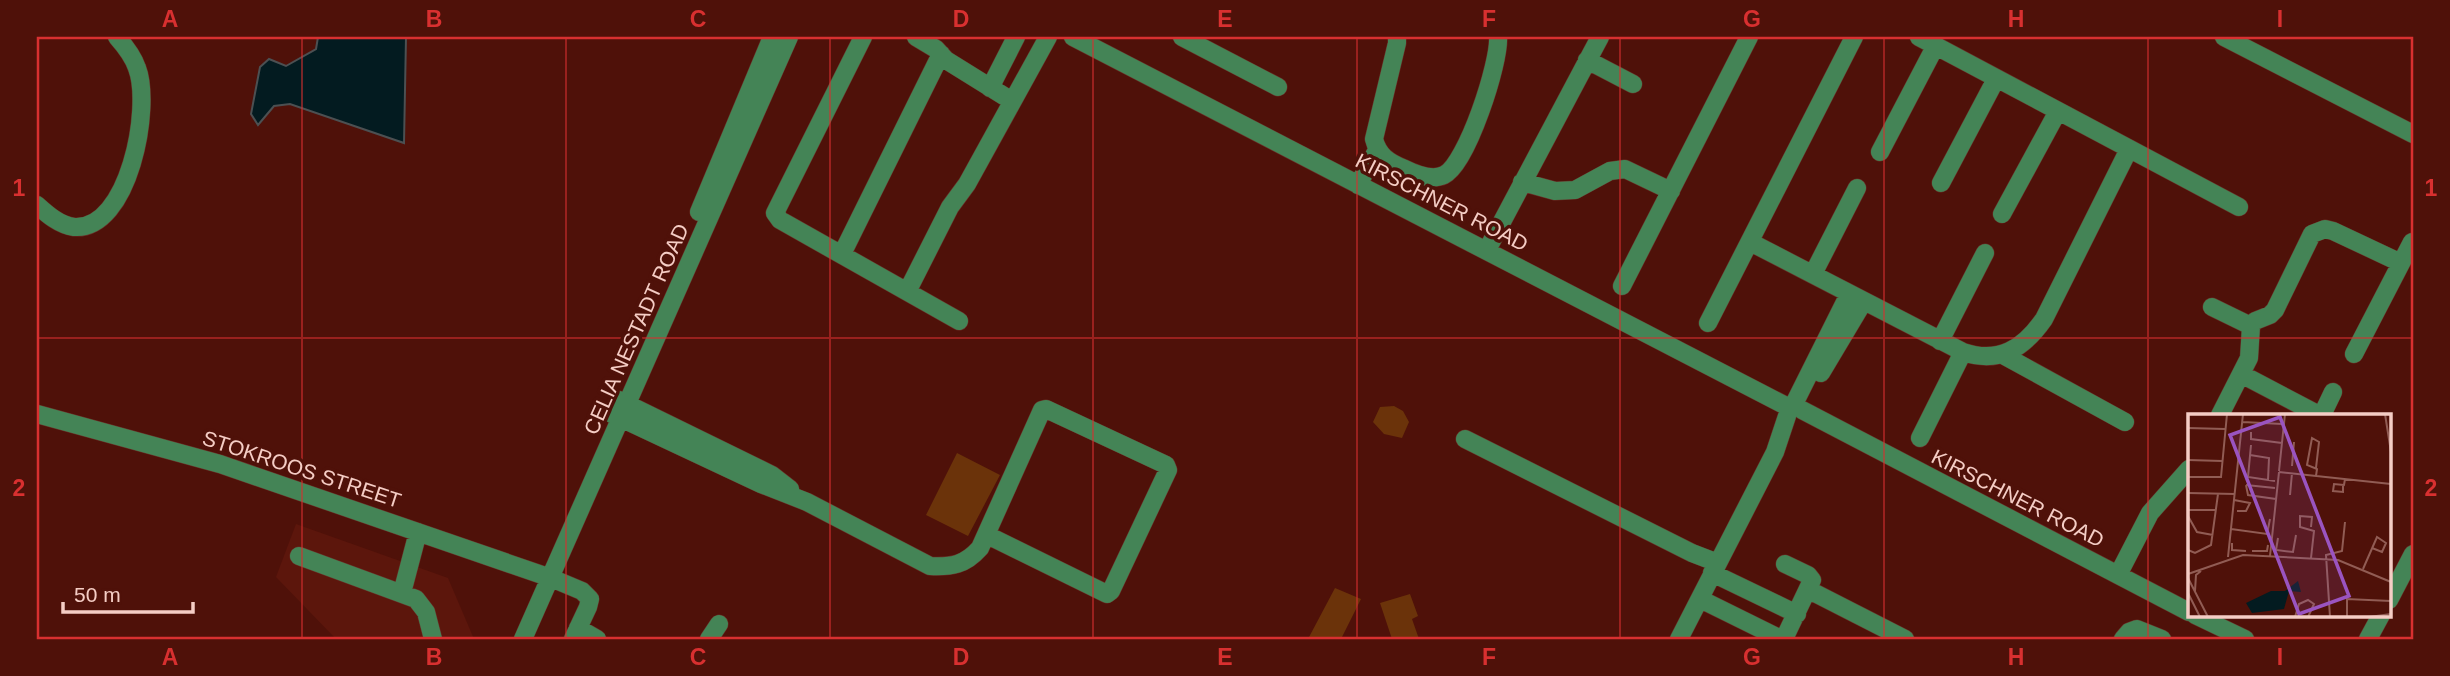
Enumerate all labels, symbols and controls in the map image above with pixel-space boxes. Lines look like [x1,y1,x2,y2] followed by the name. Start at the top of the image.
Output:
[162,6,178,32] text: A
[426,6,442,32] text: B
[690,6,706,32] text: C
[953,6,969,32] text: D
[1217,6,1233,32] text: E
[1482,6,1496,32] text: F
[1743,6,1761,32] text: G
[2008,6,2024,32] text: H
[2277,6,2283,32] text: I
[1352,149,1532,255] street label: KIRSCHNER ROAD
[13,175,26,201] text: 1
[2425,175,2438,201] text: 1
[579,220,693,438] street label: CELIA NESTADT ROAD
[2188,414,2390,616] inset map
[200,426,404,512] street label: STOKROOS STREET
[1928,445,2108,551] street label: KIRSCHNER ROAD
[13,475,25,501] text: 2
[2425,475,2437,501] text: 2
[63,571,192,615] scale bar
[74,583,121,606] text: 50 m
[162,644,178,670] text: A
[426,644,442,670] text: B
[690,644,706,670] text: C
[953,644,969,670] text: D
[1217,644,1233,670] text: E
[1482,644,1496,670] text: F
[1743,644,1761,670] text: G
[2008,644,2024,670] text: H
[2277,644,2283,670] text: I

